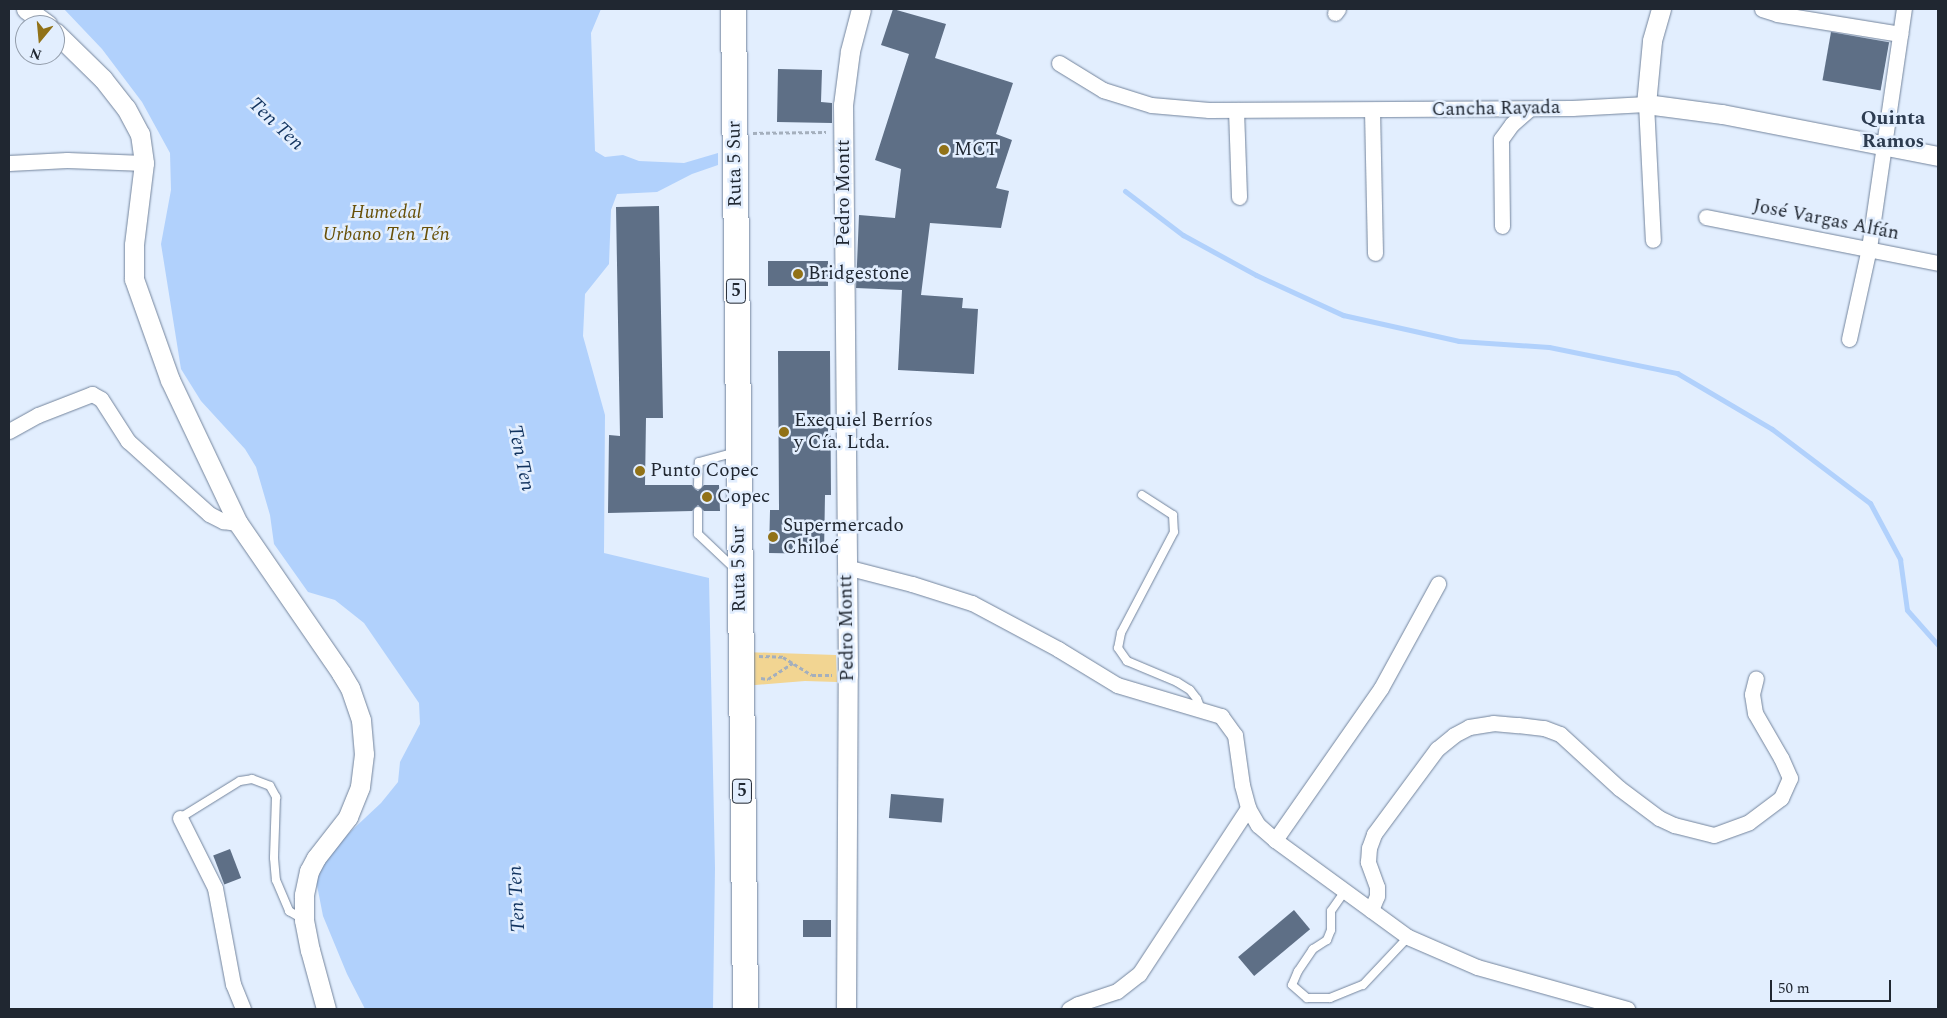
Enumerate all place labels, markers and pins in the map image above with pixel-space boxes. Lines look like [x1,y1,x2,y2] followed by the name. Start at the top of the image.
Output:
[954,139,998,161] place label: MCT
[938,144,950,156] marker: MCT
[808,263,909,285] place label: Bridgestone
[792,268,804,280] marker: Bridgestone
[794,410,933,454] place label: Exequiel Berríos y Cía. Ltda.
[778,426,790,438] marker: Exequiel Berríos y Cía. Ltda.
[650,460,759,482] place label: Punto Copec
[634,465,646,477] marker: Punto Copec
[717,486,770,508] place label: Copec
[701,491,713,503] marker: Copec
[783,515,904,559] place label: Supermercado Chiloé
[767,531,779,543] marker: Supermercado Chiloé

